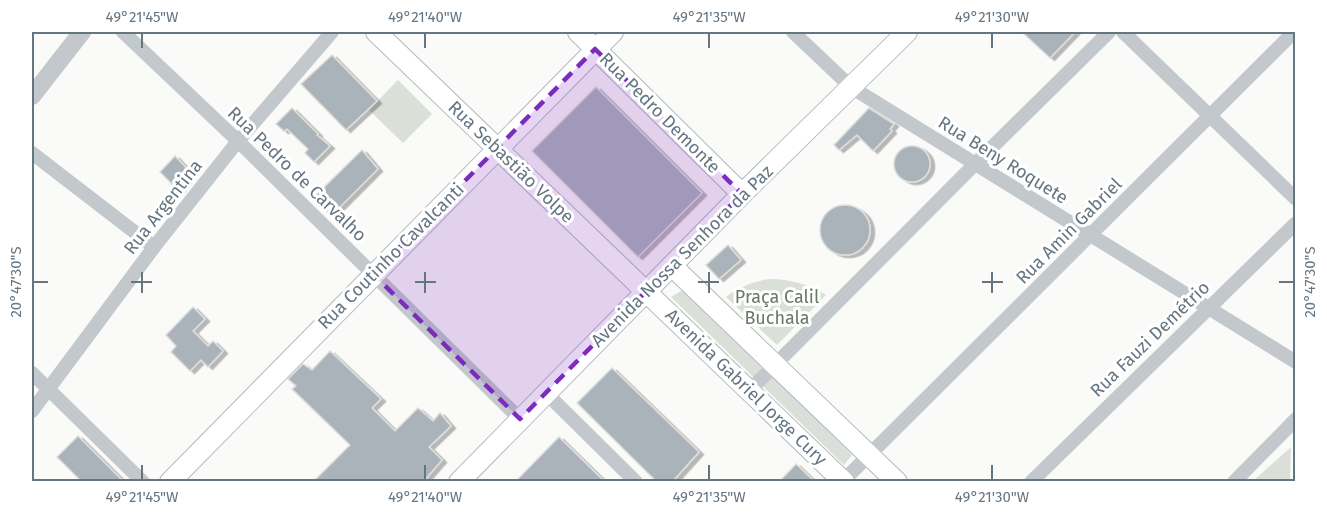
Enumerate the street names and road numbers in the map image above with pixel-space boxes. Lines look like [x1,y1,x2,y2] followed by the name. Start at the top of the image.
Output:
[595,48,725,178] street label: Rua Pedro Demonte
[443,96,579,228] street label: Rua Sebastião Volpe
[223,102,371,246] street label: Rua Pedro de Carvalho
[934,111,1072,209] street label: Rua Beny Roquete
[119,155,207,259] street label: Rua Argentina
[586,160,778,352] street label: Avenida Nossa Senhora da Paz
[1011,173,1127,289] street label: Rua Amin Gabriel
[313,178,469,334] street label: Rua Coutinho Cavalcanti
[1086,276,1214,402] street label: Rua Fauzi Demétrio
[661,304,831,470] street label: Avenida Gabriel Jorge Cury

